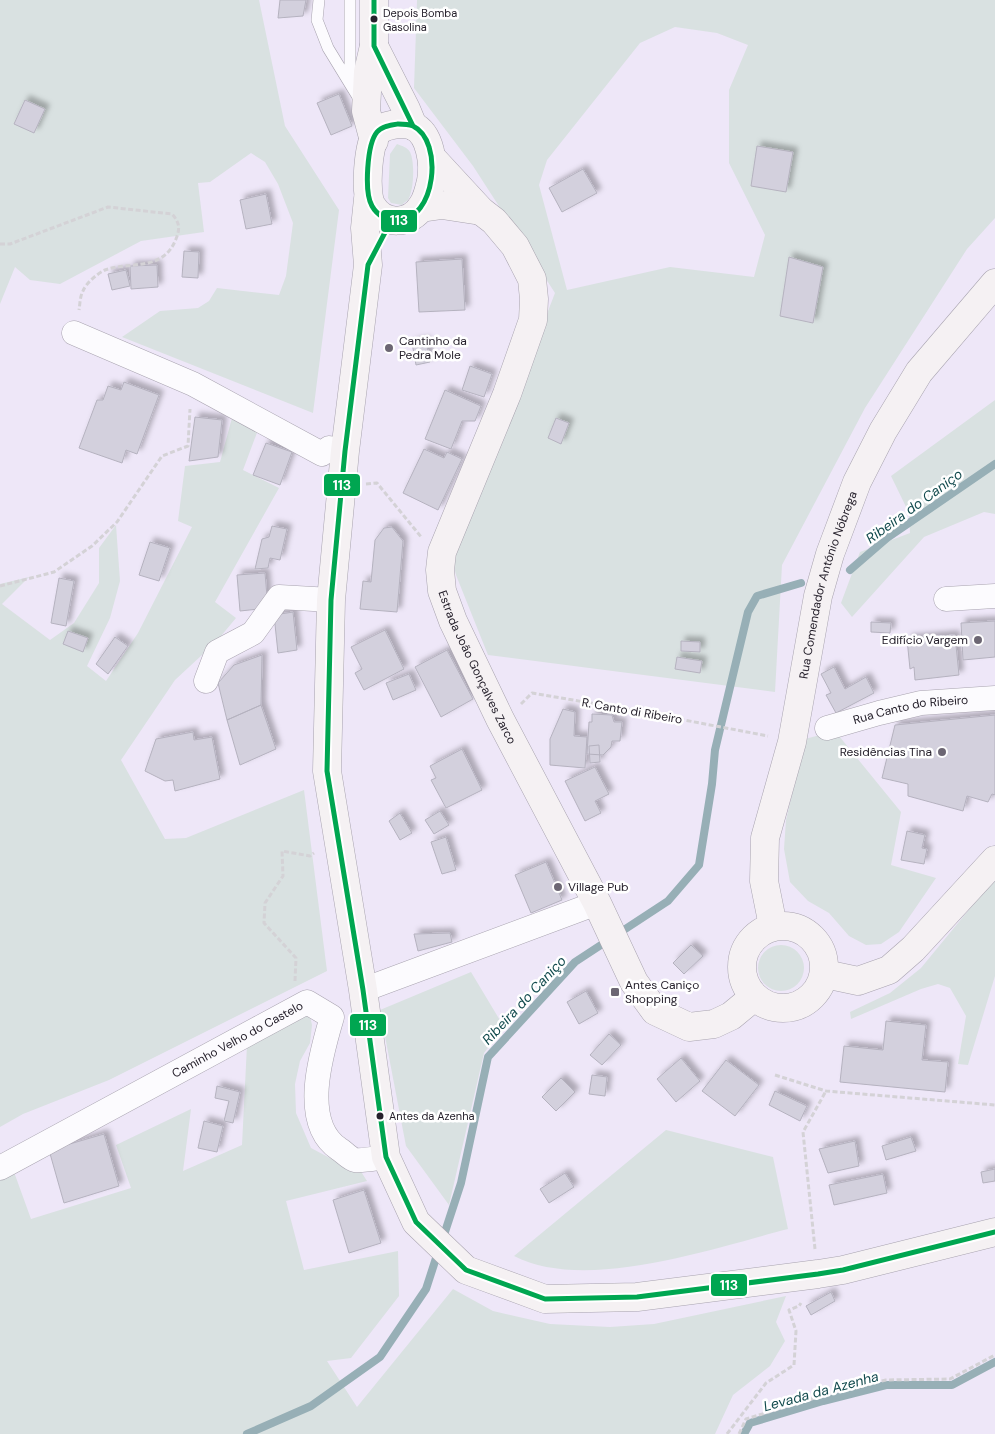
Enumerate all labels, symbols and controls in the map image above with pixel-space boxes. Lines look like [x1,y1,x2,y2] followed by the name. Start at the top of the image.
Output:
[383,6,457,34] place label: Depois Bomba Gasolina
[369,14,379,24] marker: Depois Bomba Gasolina
[380,209,418,233] line badge: 113
[390,211,408,229] text: 113
[399,333,467,363] place label: Cantinho da Pedra Mole
[383,342,395,354] marker: Cantinho da Pedra Mole
[862,465,966,547] water label: Ribeira do Caniço
[323,473,361,497] line badge: 113
[333,476,351,494] text: 113
[795,489,861,680] street label: Rua Comendador António Nóbrega
[434,588,520,747] street label: Estrada João Gonçalves Zarco
[882,632,968,648] place label: Edifício Vargem
[972,634,984,646] marker: Edifício Vargem
[851,692,969,728] street label: Rua Canto do Ribeiro
[581,694,683,728] street label: R. Canto di Ribeiro
[840,744,932,760] place label: Residências Tina
[936,746,948,758] marker: Residências Tina
[568,879,629,895] place label: Village Pub
[552,881,564,893] marker: Village Pub
[478,952,570,1048] water label: Ribeira do Caniço
[625,977,699,1007] place label: Antes Caniço Shopping
[609,986,621,998] marker: Antes Caniço Shopping
[169,998,306,1082] street label: Caminho Velho do Castelo
[349,1013,387,1037] line badge: 113
[359,1016,377,1034] text: 113
[389,1109,475,1123] place label: Antes da Azenha
[375,1111,385,1121] marker: Antes da Azenha
[710,1273,748,1297] line badge: 113
[720,1276,738,1294] text: 113
[761,1367,881,1415] water label: Levada da Azenha

